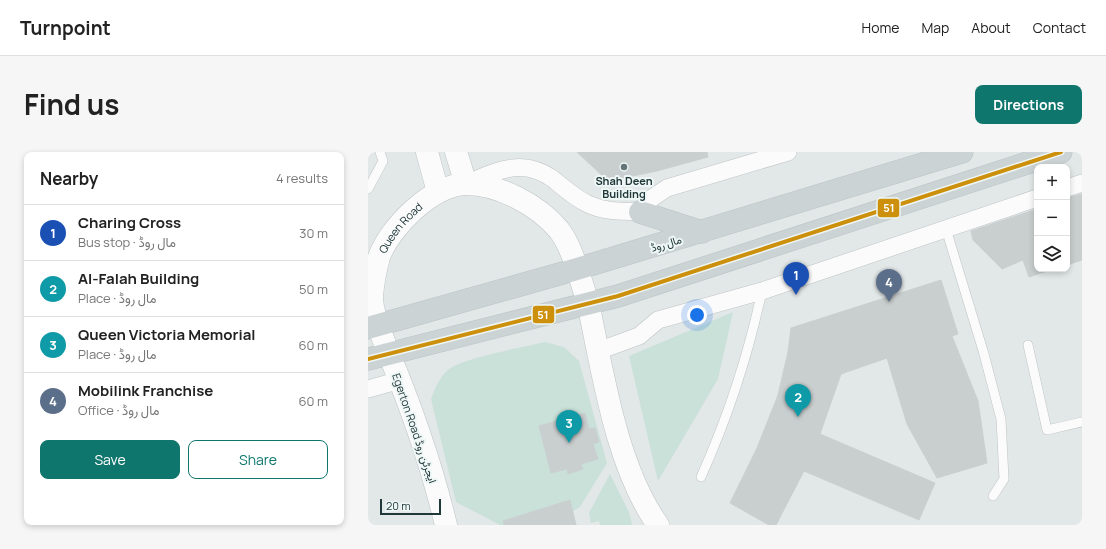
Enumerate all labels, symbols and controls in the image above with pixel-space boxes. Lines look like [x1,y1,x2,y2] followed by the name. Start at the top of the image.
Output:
[20,15,111,41] text: Turnpoint
[862,18,899,37] text: Home
[921,18,949,37] text: Map
[971,18,1011,37] text: About
[1033,18,1086,37] text: Contact
[24,85,119,123] text: Find us
[975,85,1082,124] button: Directions
[619,162,629,172] marker: Shah Deen Building
[1034,164,1070,272] map controls
[1034,164,1070,200] button: +
[40,167,98,190] text: Nearby
[276,169,328,187] text: 4 results
[595,173,653,201] place label: Shah Deen Building
[374,198,425,255] street label: Queen Road
[877,198,900,218] line badge: 51
[883,200,895,215] text: 51
[1034,200,1070,236] button: −
[78,212,181,233] text: Charing Cross
[50,224,56,242] text: 1
[299,224,328,242] text: 30 m
[649,231,683,255] street label: مال روڈ
[78,233,176,251] text: Bus stop · مال روڈ
[1034,236,1070,272] button: layers
[783,262,809,295] pin: 1
[78,268,199,289] text: Al-Falah Building
[876,269,902,302] pin: 4
[49,280,57,298] text: 2
[299,280,328,298] text: 50 m
[78,289,156,307] text: Place · مال روڈ
[532,305,555,324] line badge: 51
[687,305,707,325] your location
[537,307,549,322] text: 51
[78,324,255,345] text: Queen Victoria Memorial
[49,336,57,354] text: 3
[298,336,328,354] text: 60 m
[78,345,156,363] text: Place · مال روڈ
[389,371,441,485] street label: Egerton Road ایجرٹن روڈ
[78,380,213,401] text: Mobilink Franchise
[785,384,811,417] pin: 2
[49,392,57,410] text: 4
[298,392,328,410] text: 60 m
[78,401,160,419] text: Office · مال روڈ
[556,410,582,443] pin: 3
[40,440,180,479] button: Save
[188,440,328,479] button: Share
[380,497,441,516] scale bar
[386,498,411,513] text: 20 m

